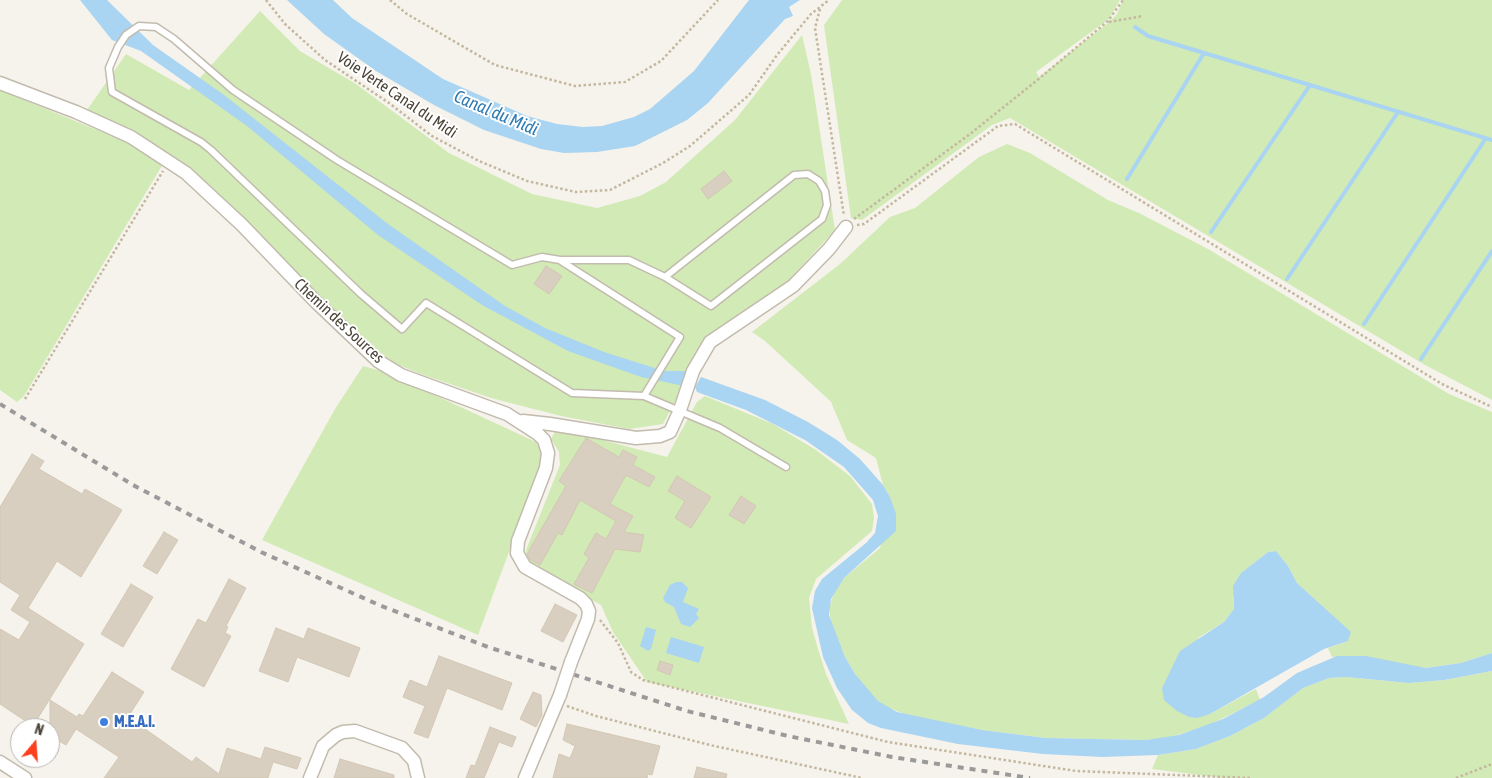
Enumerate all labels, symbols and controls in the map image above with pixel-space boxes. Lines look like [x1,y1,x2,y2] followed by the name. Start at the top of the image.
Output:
[333,48,461,142] street label: Voie Verte Canal du Midi
[451,86,541,140] water label: Canal du Midi
[290,275,388,367] street label: Chemin des Sources
[114,712,155,732] place label: M.E.A.I.
[98,716,110,728] marker: M.E.A.I.
[10,718,60,768] north arrow
[33,721,46,739] text: N

